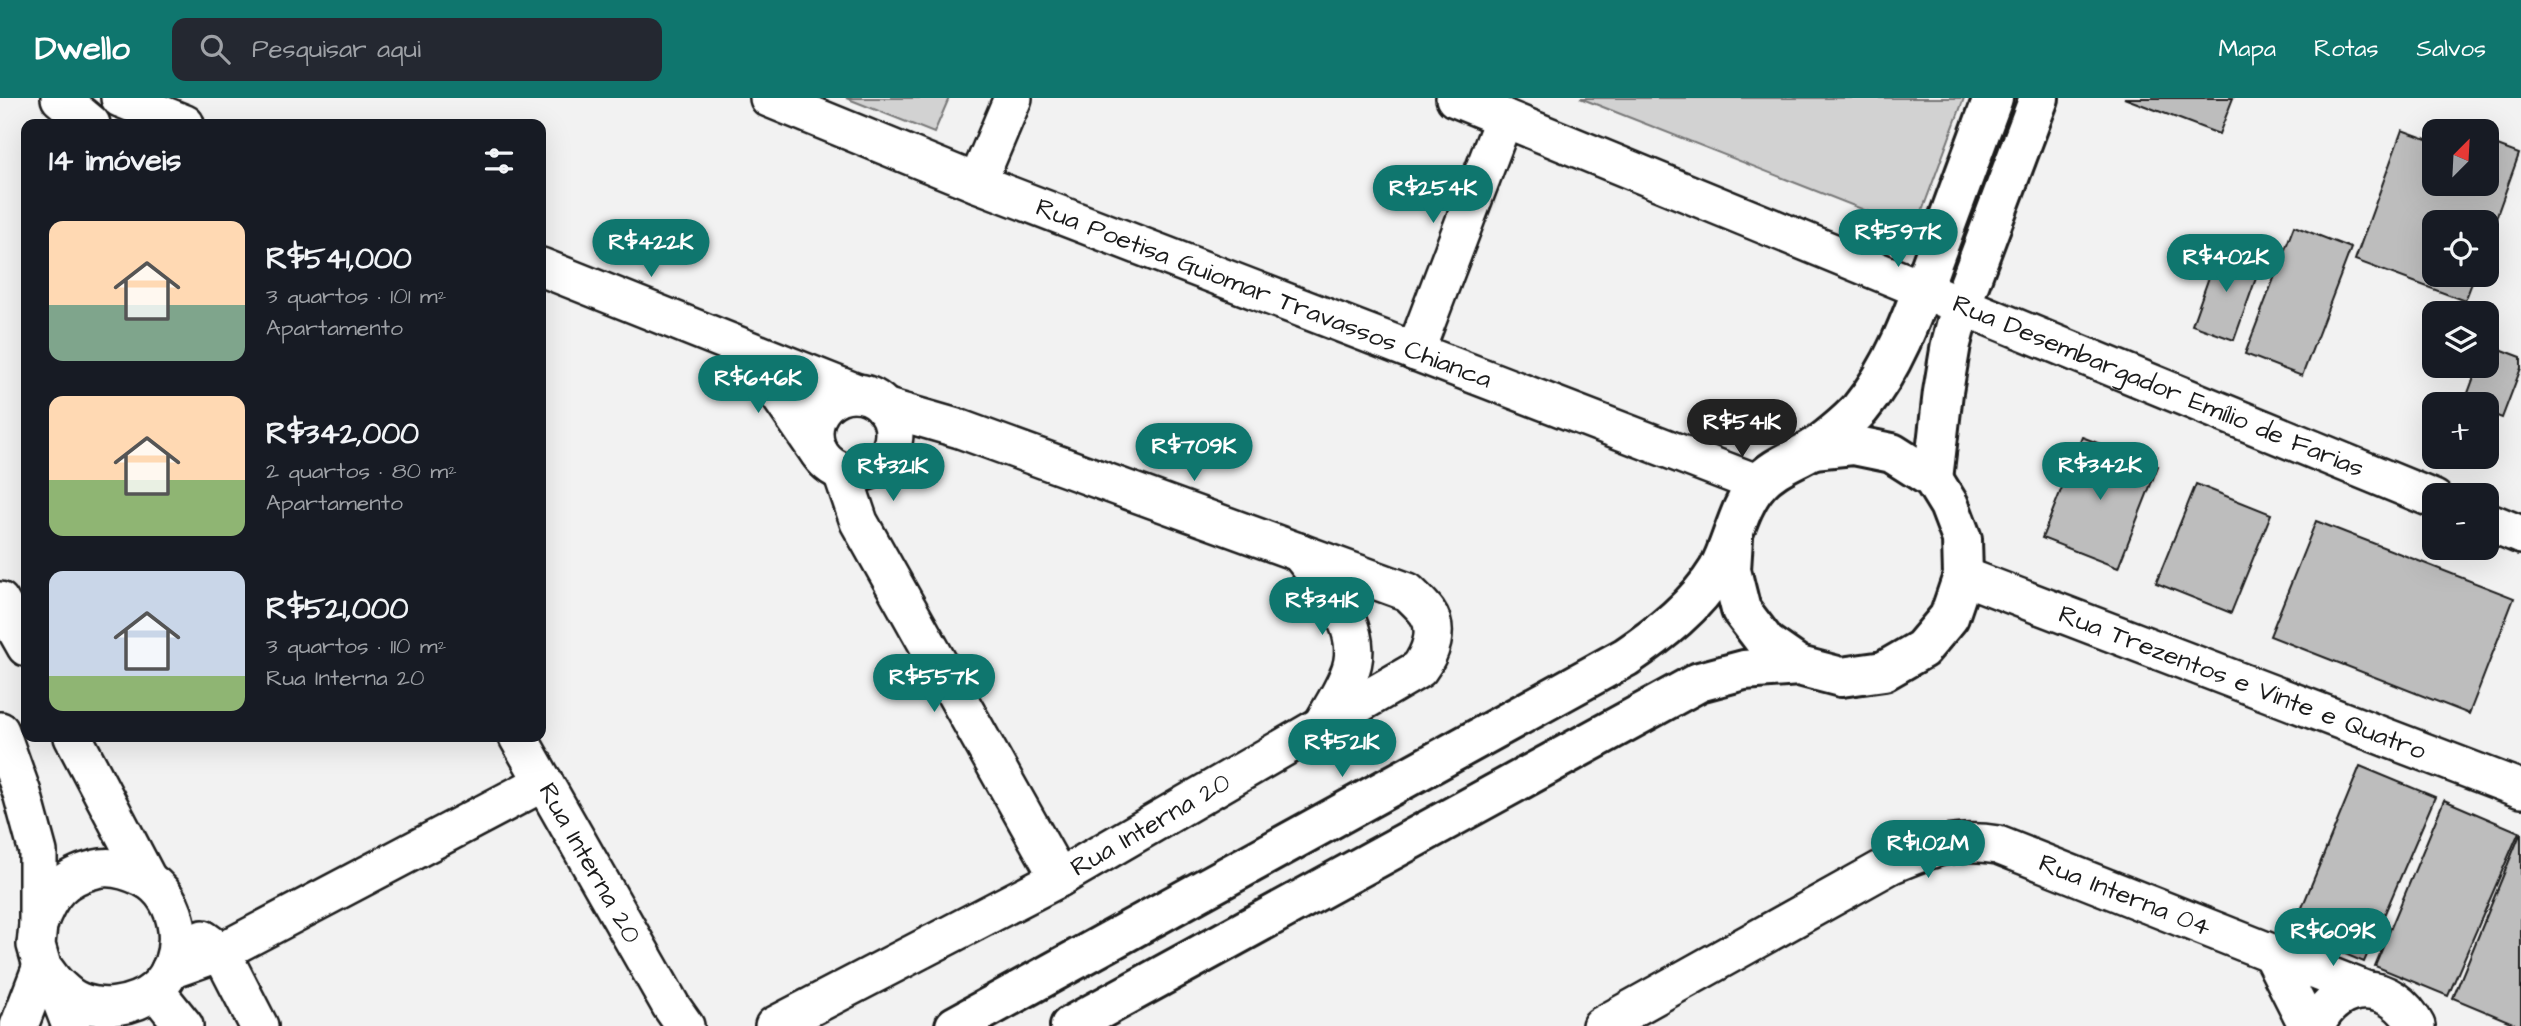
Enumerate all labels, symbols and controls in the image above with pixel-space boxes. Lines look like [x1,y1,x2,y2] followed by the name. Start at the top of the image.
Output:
[172,18,662,81] search box
[35,26,130,72] text: Dwello
[196,30,234,68] icon: search
[252,31,421,67] text: Pesquisar aqui
[2218,32,2276,66] text: Mapa
[2314,32,2379,66] text: Rotas
[2417,32,2486,66] text: Salvos
[2422,119,2499,196] north arrow
[2422,119,2499,560] map controls
[49,140,181,182] text: 14 imóveis
[480,142,518,180] icon: filters
[1376,166,1490,225] pin: R$254K
[1389,172,1477,204] text: R$254K
[1031,189,1497,397] street label: Rua Poetisa Guiomar Travassos Chianca
[1841,209,1955,269] pin: R$597K
[2422,210,2499,287] button: locate
[1855,216,1941,248] text: R$597K
[594,220,708,279] pin: R$422K
[608,226,694,258] text: R$422K
[2169,234,2283,294] pin: R$402K
[266,238,412,280] text: R$541,000
[2183,241,2269,273] text: R$402K
[105,249,189,333] icon: home
[266,280,446,312] text: 3 quartos · 101 m²
[1947,286,2369,486] street label: Rua Desembargador Emílio de Farias
[2422,301,2499,378] button: layers
[266,312,403,344] text: Apartamento
[701,356,815,415] pin: R$646K
[714,362,802,394] text: R$646K
[2422,392,2499,469] button: +
[1685,400,1799,459] pin: R$541K
[1703,406,1781,438] text: R$541K
[266,413,419,455] text: R$342,000
[105,424,189,508] icon: home
[1137,424,1251,483] pin: R$709K
[1152,430,1236,462] text: R$709K
[2043,442,2157,502] pin: R$342K
[836,444,950,503] pin: R$321K
[2058,449,2142,481] text: R$342K
[858,450,928,482] text: R$321K
[266,455,457,487] text: 2 quartos · 80 m²
[2422,483,2499,560] button: −
[266,487,403,519] text: Apartamento
[1265,578,1379,637] pin: R$341K
[1285,584,1359,616] text: R$341K
[266,588,408,630] text: R$521,000
[2054,596,2431,769] street label: Rua Trezentos e Vinte e Quatro
[105,599,189,683] icon: home
[266,630,446,662] text: 3 quartos · 110 m²
[877,654,991,714] pin: R$557K
[889,661,979,693] text: R$557K
[266,662,424,694] text: Rua Interna 20
[1285,720,1399,779] pin: R$521K
[1304,726,1380,758] text: R$521K
[1064,764,1237,885] street label: Rua Interna 20
[530,776,650,950] street label: Rua Interna 20
[1863,820,1993,880] pin: R$1.02M
[1887,827,1969,859] text: R$1.02M
[2034,845,2216,945] street label: Rua Interna 04
[2276,908,2390,968] pin: R$609K
[2290,915,2376,947] text: R$609K

